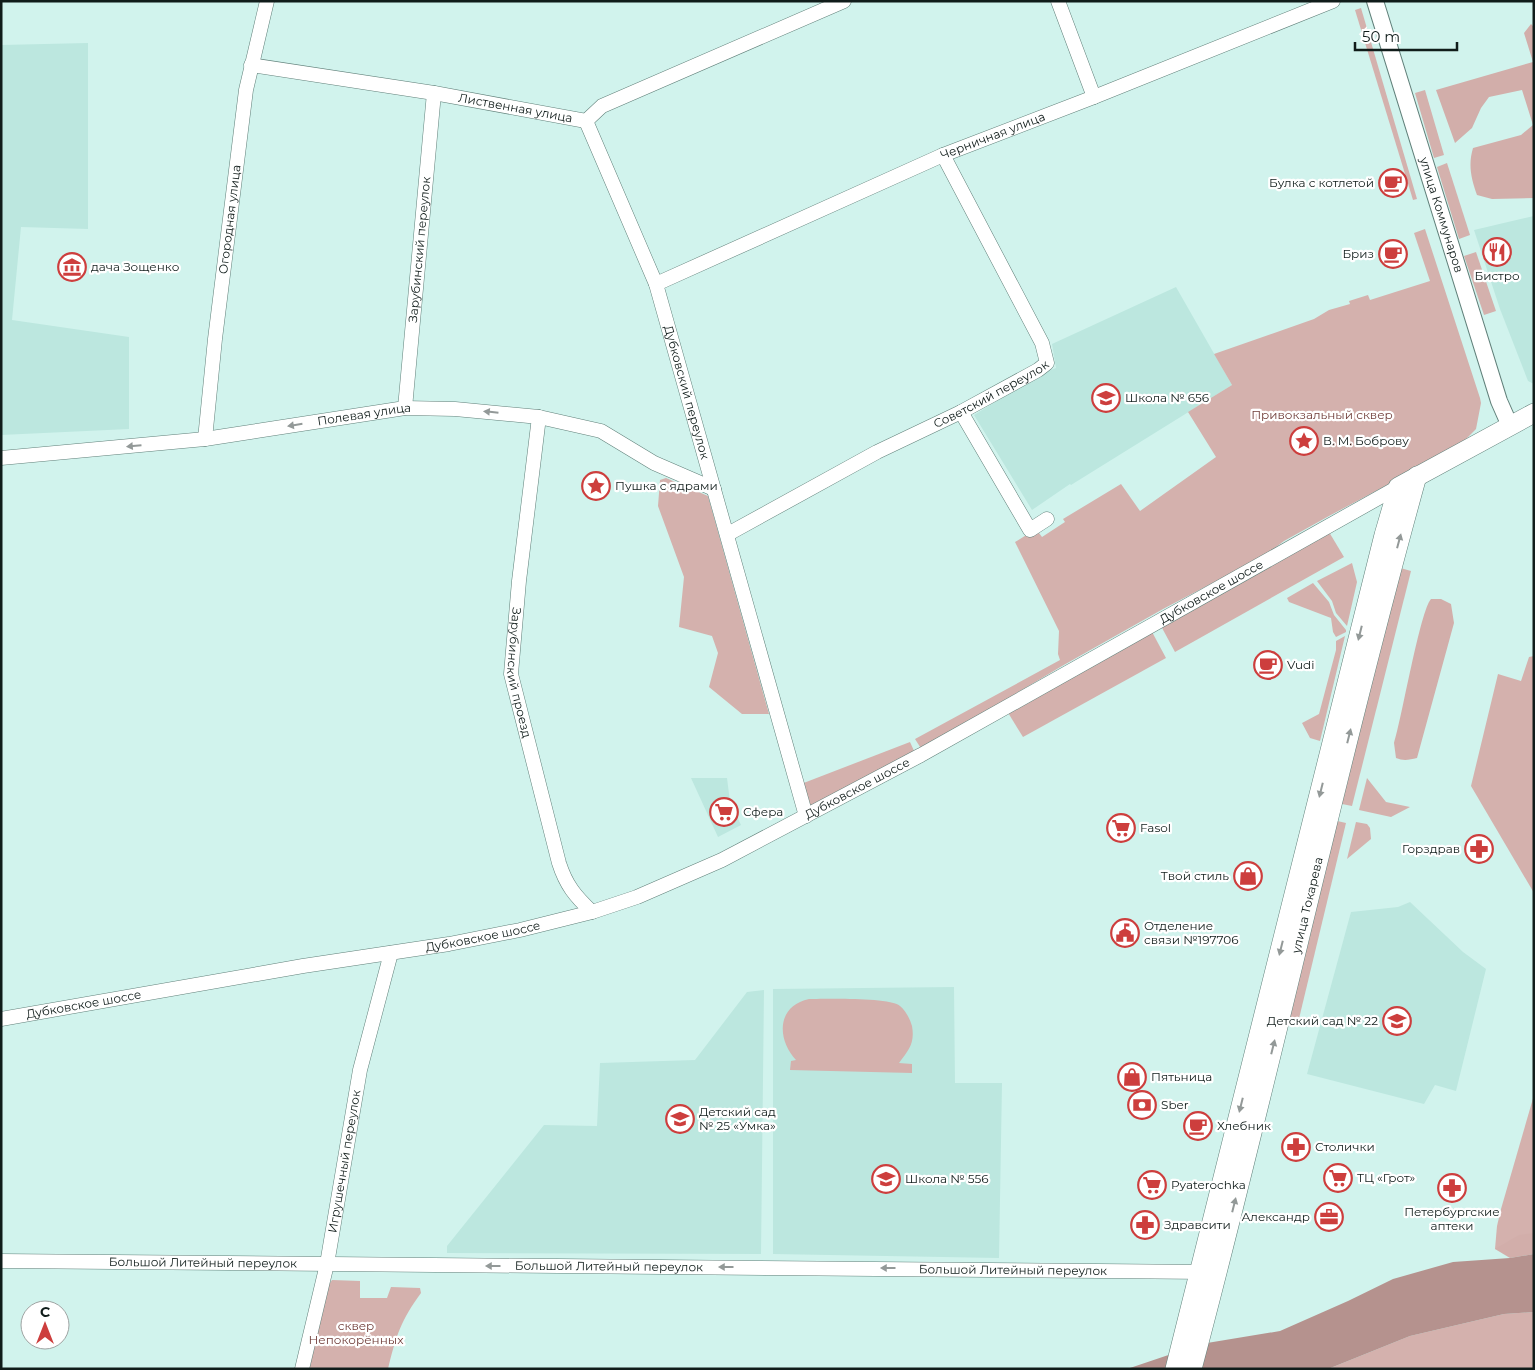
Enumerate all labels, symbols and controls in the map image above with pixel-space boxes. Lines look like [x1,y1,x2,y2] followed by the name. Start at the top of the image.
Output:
[1355,20,1458,52] scale bar
[1362,27,1400,46] text: 50 m
[457,90,574,125] street label: Лиственная улица
[938,109,1047,162] street label: Черничная улица
[1417,154,1467,274] street label: улица Коммунаров
[215,164,244,275] street label: Огородная улица
[1378,168,1408,198] cafe icon: Булка с котлетой
[1269,175,1374,190] place label: Булка с котлетой
[405,176,433,323] street label: Зарубинский переулок
[1482,237,1512,267] restaurant icon: Бистро
[1378,239,1408,269] cafe icon: Бриз
[1342,246,1374,261] place label: Бриз
[57,252,87,282] museum icon: дача Зощенко
[91,259,180,274] place label: дача Зощенко
[1474,268,1520,283] place label: Бистро
[661,324,713,461] street label: Дубковский переулок
[931,357,1052,431] street label: Советский переулок
[1091,383,1121,413] school or university icon: Школа № 656
[1125,390,1209,405] place label: Школа № 656
[316,400,411,428] street label: Полевая улица
[1251,407,1393,422] park label: Привокзальный сквер
[482,408,498,416] one-way arrow
[286,421,302,429] one-way arrow
[1289,426,1319,456] place icon: В. М. Боброву
[1323,433,1409,448] place label: В. М. Боброву
[125,442,141,450] one-way arrow
[581,471,611,501] place icon: Пушка с ядрами
[615,478,718,493] place label: Пушка с ядрами
[1395,534,1403,549] one-way arrow
[1157,556,1266,627] street label: Дубковское шоссе
[504,607,535,740] street label: Зарубинский проезд
[1356,625,1364,640] one-way arrow
[1253,650,1283,680] cafe icon: Vudi
[1287,657,1314,672] place label: Vudi
[1345,729,1353,744] one-way arrow
[802,754,912,822] street label: Дубковское шоссе
[1317,783,1325,798] one-way arrow
[709,797,739,827] supermarket icon: Сфера
[743,804,783,819] place label: Сфера
[1106,813,1136,843] supermarket icon: Fasol
[1140,820,1171,835] place label: Fasol
[1464,834,1494,864] pharmacy icon: Горздрав
[1402,841,1460,856] place label: Горздрав
[1288,855,1326,956] street label: улица Токарева
[1233,861,1263,891] shop icon: Твой стиль
[1161,868,1229,883] place label: Твой стиль
[424,917,542,954] street label: Дубковское шоссе
[1110,918,1140,948] public building icon: Отделение связи №197706
[1144,918,1239,947] place label: Отделение связи №197706
[1277,940,1285,955] one-way arrow
[25,987,142,1021] street label: Дубковское шоссе
[1382,1006,1412,1036] school or university icon: Детский сад № 22
[1267,1013,1378,1028] place label: Детский сад № 22
[1269,1039,1277,1054] one-way arrow
[1117,1062,1147,1092] shop icon: Пятьница
[1151,1069,1212,1084] place label: Пятьница
[324,1089,363,1234] street label: Игрушечный переулок
[1127,1090,1157,1120] bank icon: Sber
[1161,1097,1189,1112] place label: Sber
[1237,1098,1245,1113] one-way arrow
[665,1104,695,1134] school or university icon: Детский сад № 25 «Умка»
[699,1104,776,1133] place label: Детский сад № 25 «Умка»
[1183,1111,1213,1141] cafe icon: Хлебник
[1217,1118,1271,1133] place label: Хлебник
[1281,1132,1311,1162] pharmacy icon: Столички
[1315,1139,1375,1154] place label: Столички
[1323,1163,1353,1193] supermarket icon: ТЦ «Грот»
[871,1164,901,1194] school or university icon: Школа № 556
[1137,1170,1167,1200] supermarket icon: Pyaterochka
[1357,1170,1416,1185] place label: ТЦ «Грот»
[905,1171,989,1186] place label: Школа № 556
[1437,1173,1467,1203] pharmacy icon: Петербургские аптеки
[1171,1177,1246,1192] place label: Pyaterochka
[1230,1197,1238,1212] one-way arrow
[1314,1202,1344,1232] office icon: Александр
[1404,1204,1500,1233] place label: Петербургские аптеки
[1241,1209,1310,1224] place label: Александр
[1130,1210,1160,1240] pharmacy icon: Здравсити
[1164,1217,1231,1232] place label: Здравсити
[109,1254,297,1271] street label: Большой Литейный переулок
[515,1258,703,1274] street label: Большой Литейный переулок
[919,1261,1107,1278] street label: Большой Литейный переулок
[485,1262,501,1270] one-way arrow
[718,1263,734,1271] one-way arrow
[880,1264,896,1272] one-way arrow
[20,1300,70,1350] north arrow
[40,1303,50,1321] text: С
[309,1318,404,1347] park label: сквер Непокорённых

